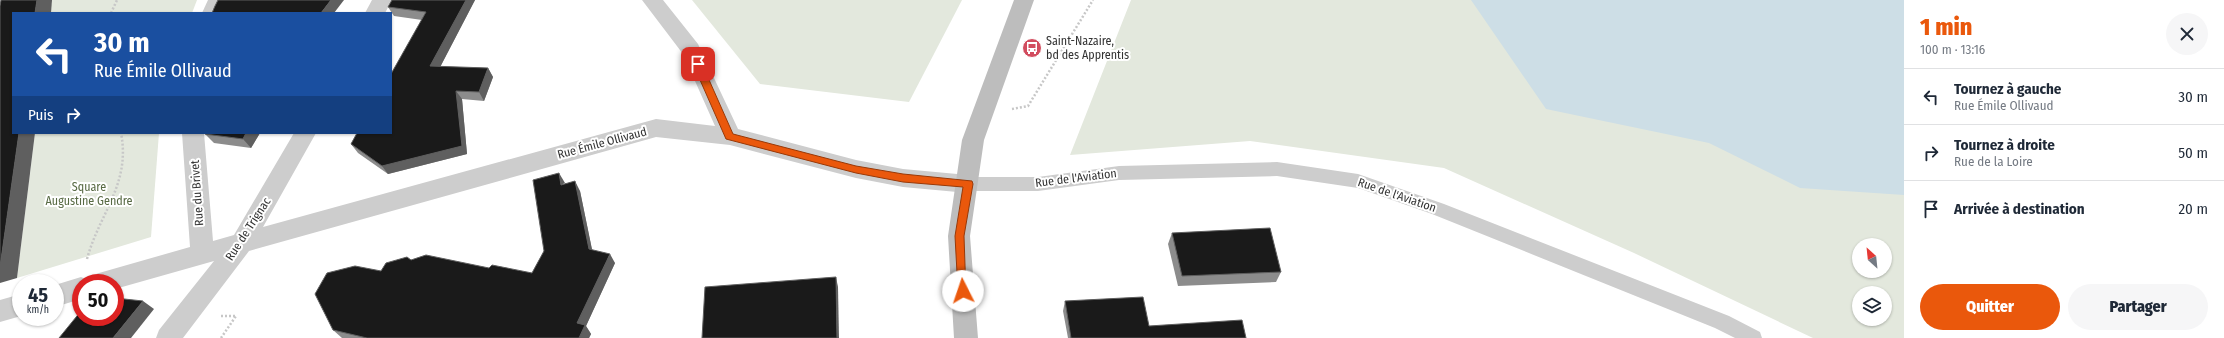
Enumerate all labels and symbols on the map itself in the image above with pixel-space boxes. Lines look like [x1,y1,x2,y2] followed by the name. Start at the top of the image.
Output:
[1046,34,1129,62] place label: Saint-Nazaire, bd des Apprentis
[1021,37,1043,59] bus stop icon: Saint-Nazaire, bd des Apprentis
[681,47,715,81] pin
[556,123,648,162] street label: Rue Émile Ollivaud
[188,160,206,226] street label: Rue du Brivet
[1034,166,1118,190] street label: Rue de l'Aviation
[1356,175,1438,215] street label: Rue de l'Aviation
[46,180,133,208] park label: Square Augustine Gendre
[222,195,274,263] street label: Rue de Trignac
[1852,238,1892,278] north arrow
[942,270,984,312] position arrow
[72,274,124,326] speed limit sign: 50

